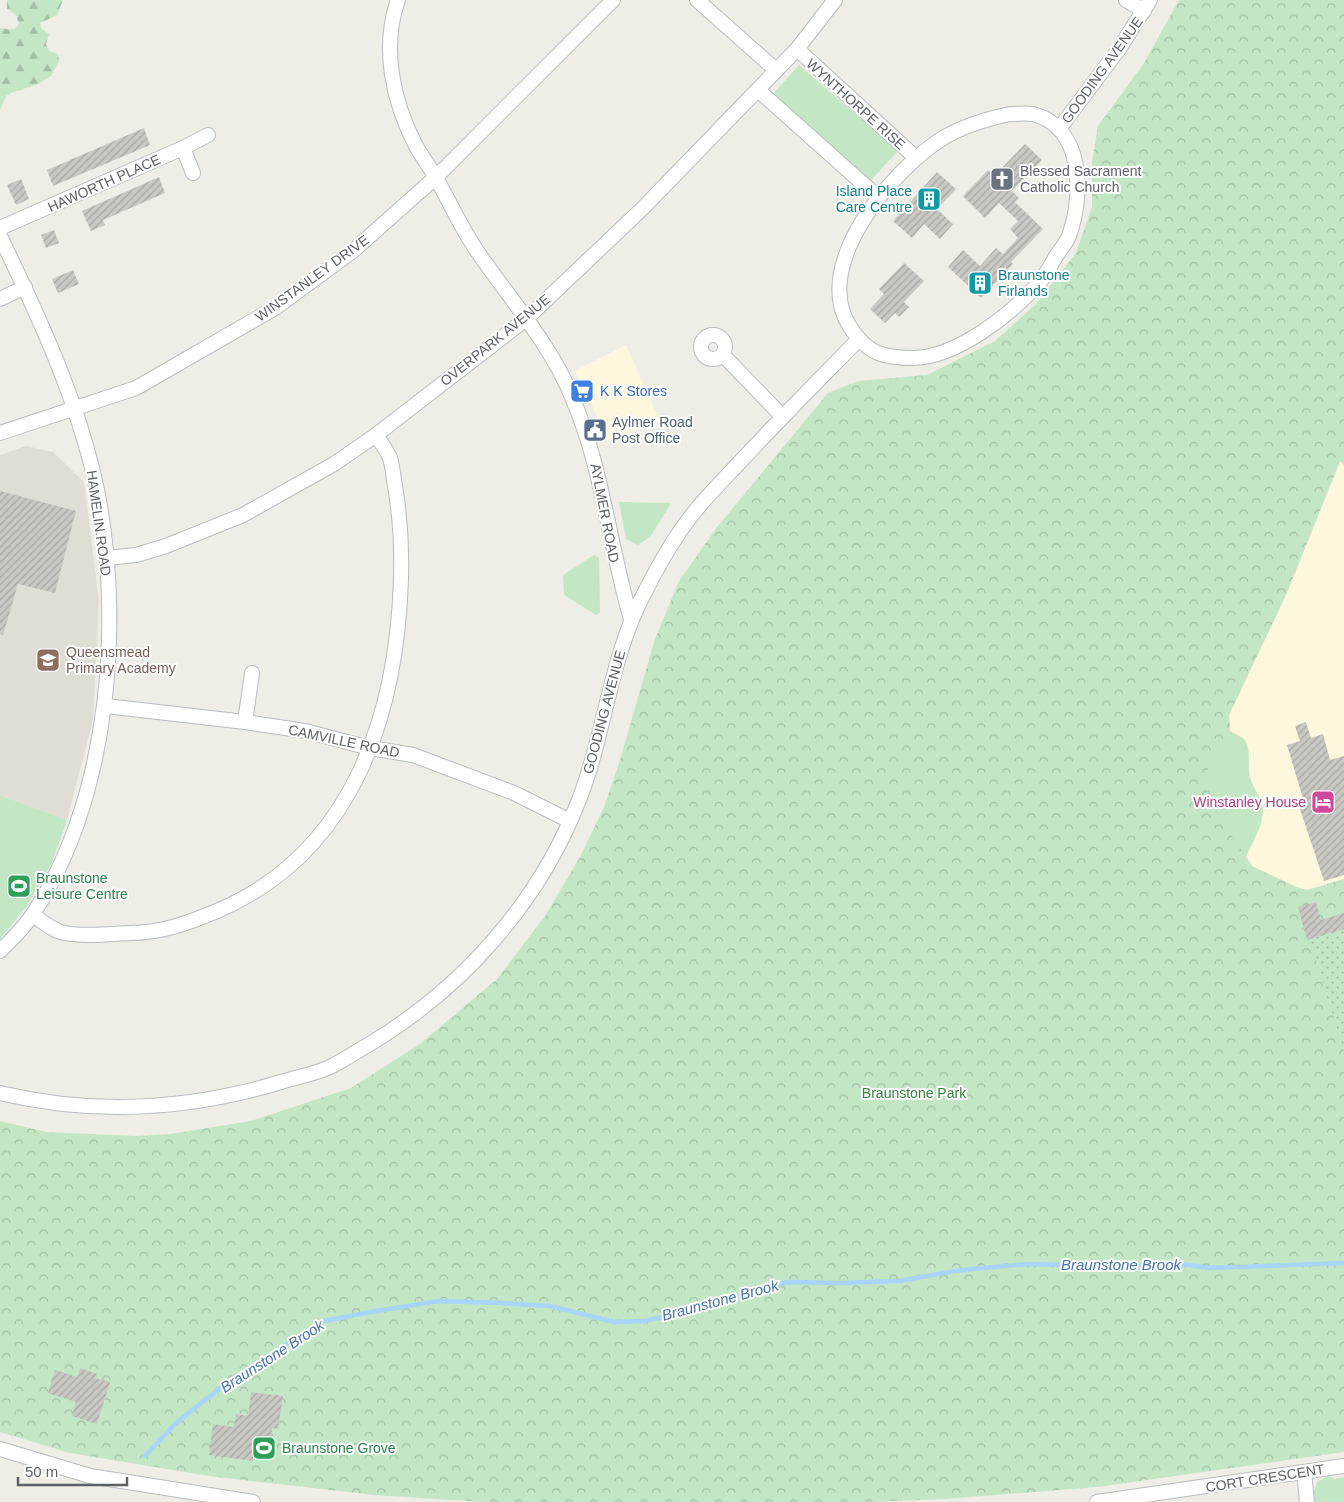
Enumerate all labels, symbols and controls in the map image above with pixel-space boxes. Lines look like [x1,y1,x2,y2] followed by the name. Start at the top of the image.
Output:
[1058,14,1146,126] street label: GOODING AVENUE
[803,55,909,153] street label: WYNTHORPE RISE
[45,151,163,215] street label: HAWORTH PLACE
[1020,163,1142,195] place label: Blessed Sacrament Catholic Church
[989,166,1015,192] church icon: Blessed Sacrament Catholic Church
[836,183,912,215] place label: Island Place Care Centre
[916,186,942,212] building icon: Island Place Care Centre
[252,231,372,325] street label: WINSTANLEY DRIVE
[998,267,1070,299] place label: Braunstone Firlands
[967,270,993,296] building icon: Braunstone Firlands
[437,291,553,389] street label: OVERPARK AVENUE
[569,378,595,404] supermarket icon: K K Stores
[600,383,667,399] place label: K K Stores
[612,414,693,446] place label: Aylmer Road Post Office
[582,417,608,443] public building icon: Aylmer Road Post Office
[588,462,622,564] street label: AYLMER ROAD
[84,469,114,577] street label: HAMELIN ROAD
[66,644,176,676] place label: Queensmead Primary Academy
[35,647,61,673] school or university icon: Queensmead Primary Academy
[580,648,628,776] street label: GOODING AVENUE
[287,721,401,761] street label: CAMVILLE ROAD
[1310,789,1336,815] hotel icon: Winstanley House
[1193,794,1306,810] place label: Winstanley House
[36,870,128,902] place label: Braunstone Leisure Centre
[6,873,32,899] sports icon: Braunstone Leisure Centre
[862,1085,967,1101] park label: Braunstone Park
[1061,1256,1183,1273] water label: Braunstone Brook
[660,1276,782,1324] water label: Braunstone Brook
[217,1315,328,1396] water label: Braunstone Brook
[251,1435,277,1461] sports icon: Braunstone Grove
[282,1440,396,1456] place label: Braunstone Grove
[18,1454,126,1486] scale bar
[1204,1461,1326,1495] street label: CORT CRESCENT
[25,1463,58,1480] text: 50 m

